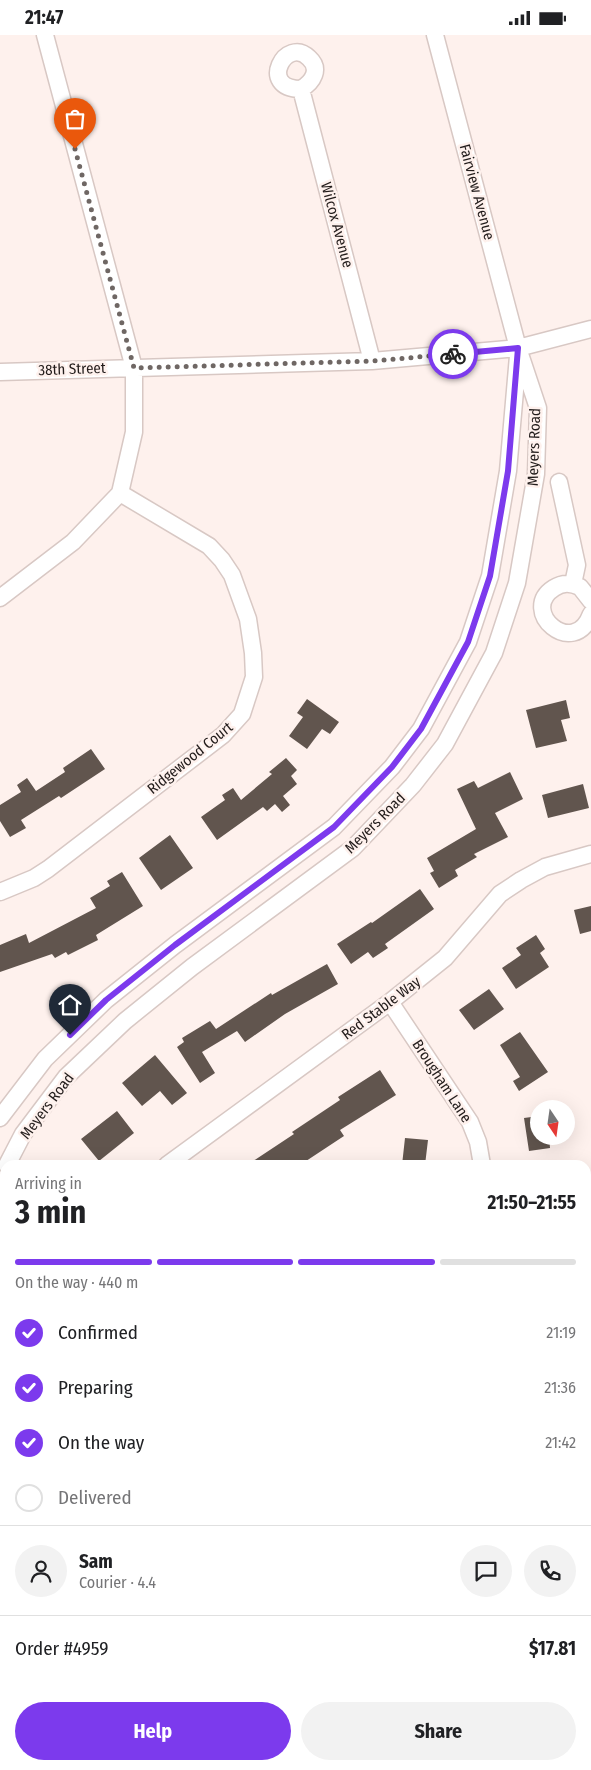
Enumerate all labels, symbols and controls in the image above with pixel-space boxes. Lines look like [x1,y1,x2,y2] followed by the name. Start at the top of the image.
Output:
[25,6,63,29] text: 21:47
[54,98,96,149] pin
[61,105,89,133] icon: bag
[456,142,498,242] street label: Fairview Avenue
[317,180,357,270] street label: Wilcox Avenue
[428,329,478,379] courier
[439,340,467,368] icon: bike
[38,359,106,379] street label: 38th Street
[524,408,544,486] street label: Meyers Road
[144,718,236,798] street label: Ridgewood Court
[341,789,409,857] street label: Meyers Road
[338,972,424,1043] street label: Red Stable Way
[49,984,91,1035] pin
[56,991,84,1019] icon: home
[408,1036,476,1126] street label: Brougham Lane
[16,1069,78,1143] street label: Meyers Road
[530,1100,575,1145] north arrow
[530,1100,575,1145] map controls
[15,1174,82,1193] text: Arriving in
[488,1191,576,1214] text: 21:50–21:55
[15,1193,86,1231] text: 3 min
[15,1273,138,1292] text: On the way · 440 m
[15,1319,43,1347] icon: check
[58,1321,138,1344] text: Confirmed
[546,1323,576,1342] text: 21:19
[15,1374,43,1402] icon: check
[58,1376,133,1399] text: Preparing
[544,1378,576,1397] text: 21:36
[15,1429,43,1457] icon: check
[58,1431,144,1454] text: On the way
[545,1433,576,1452] text: 21:42
[58,1486,132,1509] text: Delivered
[15,1545,67,1597] button: person
[460,1545,512,1597] button: chat
[524,1545,576,1597] button: phone
[79,1550,113,1573] text: Sam
[79,1573,156,1592] text: Courier · 4.4
[15,1637,108,1660] text: Order #4959
[529,1637,576,1660] text: $17.81
[15,1702,291,1760] button: Help
[301,1702,576,1760] button: Share

